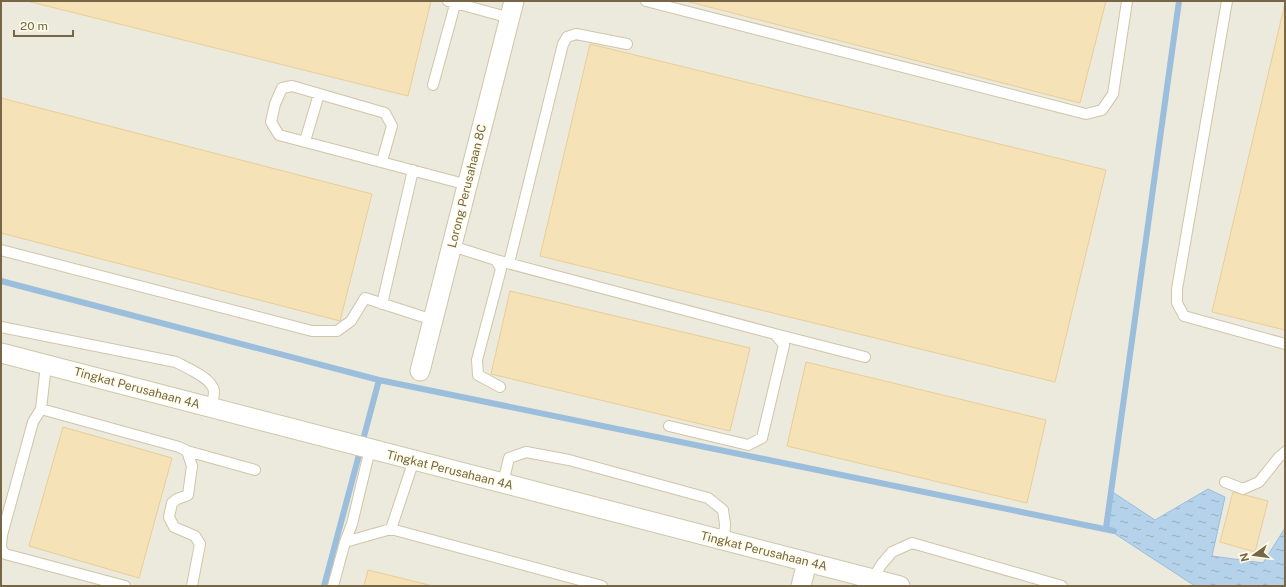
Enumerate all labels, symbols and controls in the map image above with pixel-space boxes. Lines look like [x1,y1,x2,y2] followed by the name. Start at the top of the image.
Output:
[14,12,73,38] scale bar
[20,19,48,33] text: 20 m
[445,123,489,249] street label: Lorong Perusahaan 8C
[72,364,202,412] street label: Tingkat Perusahaan 4A
[385,447,515,493] street label: Tingkat Perusahaan 4A
[699,528,829,574] street label: Tingkat Perusahaan 4A
[1234,535,1274,575] north arrow
[1237,552,1251,563] text: N

